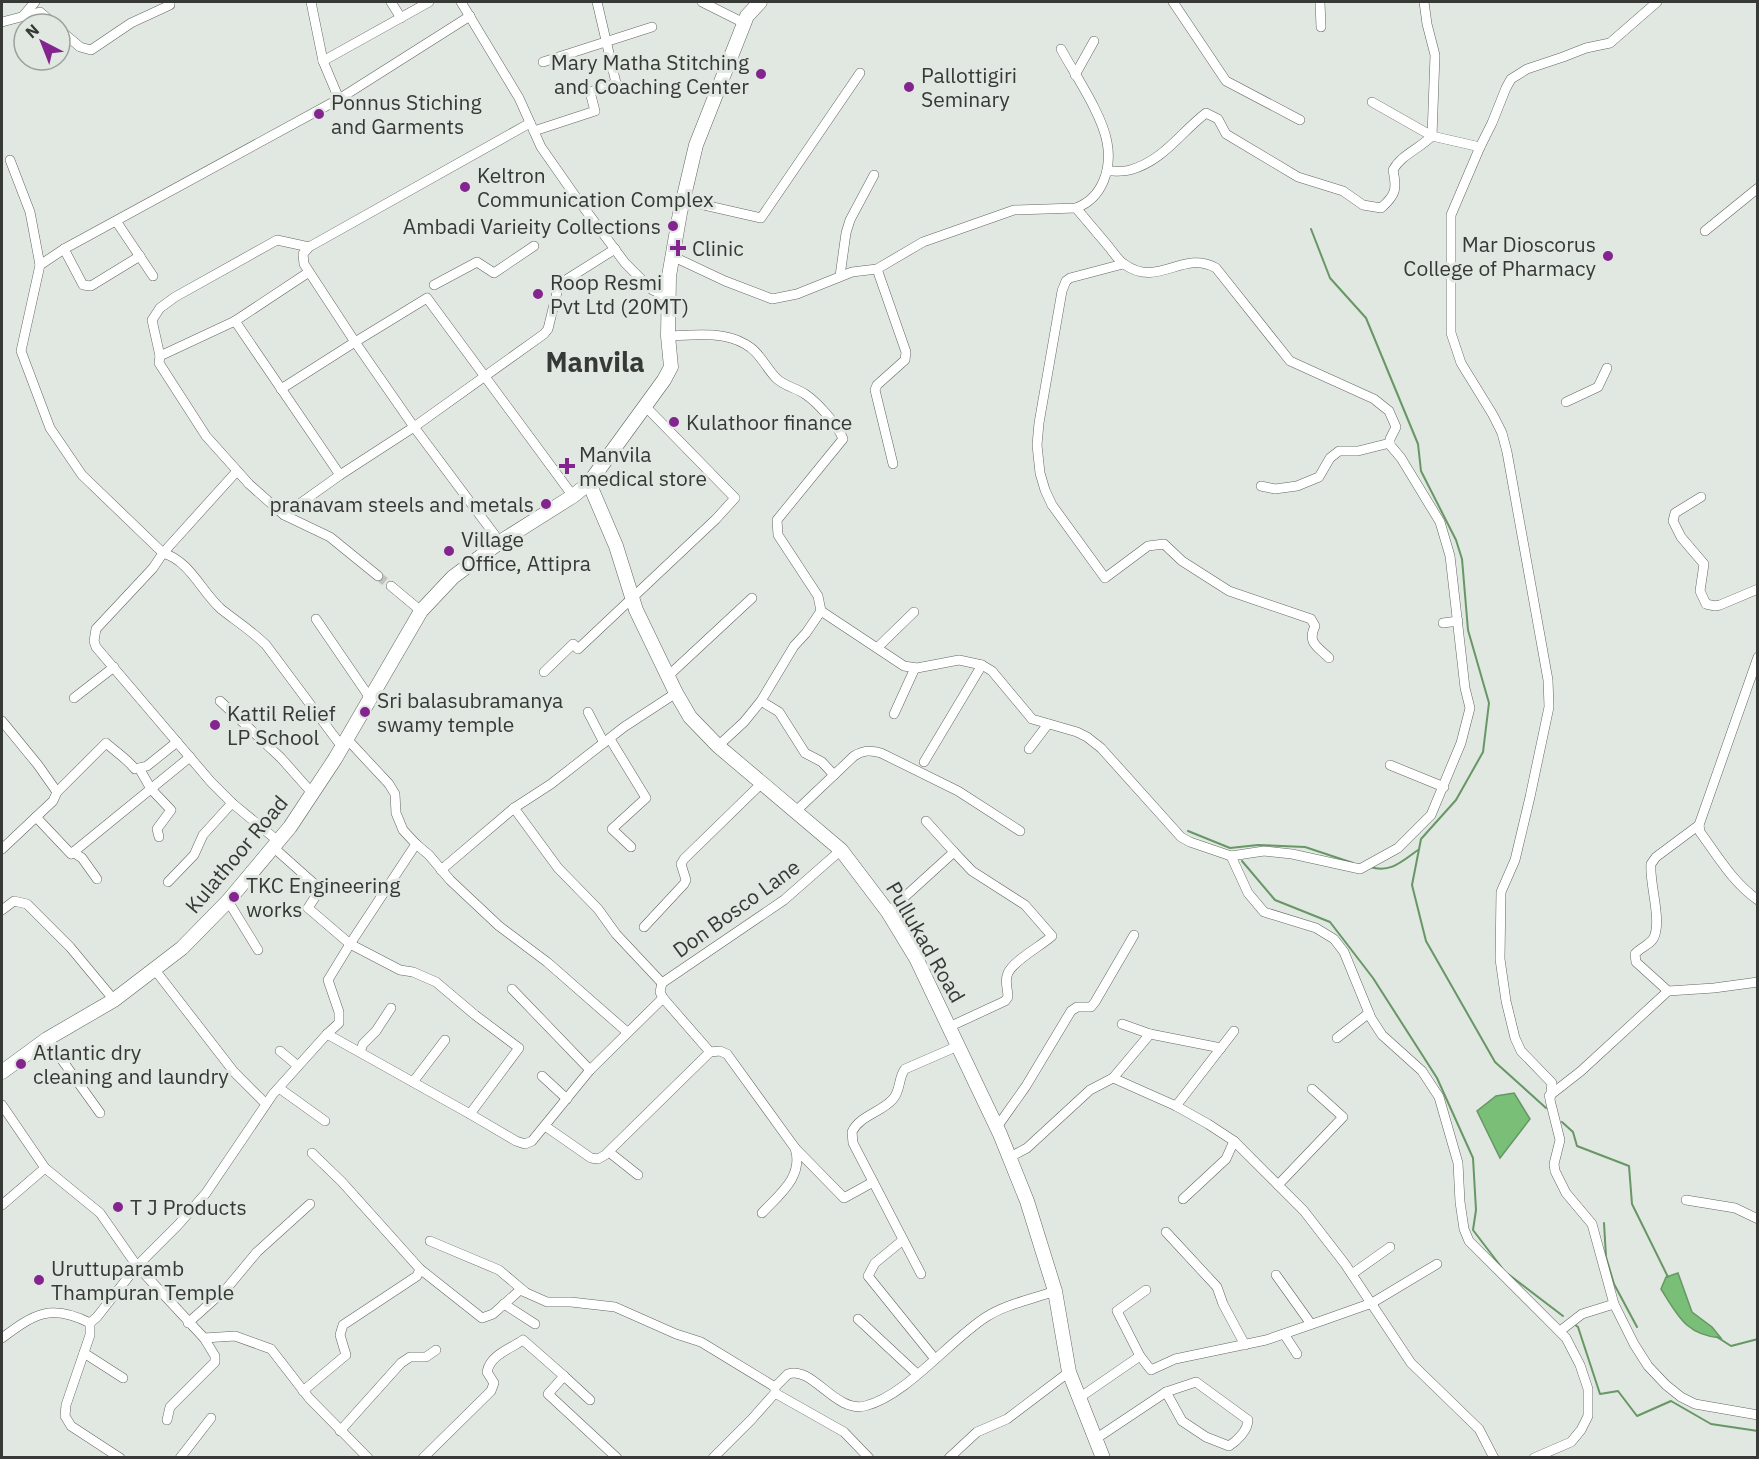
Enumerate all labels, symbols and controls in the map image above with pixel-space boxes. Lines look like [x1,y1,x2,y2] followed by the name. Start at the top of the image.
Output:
[12,12,72,72] north arrow
[21,20,43,42] text: N
[551,48,749,100] place label: Mary Matha Stitching and Coaching Center
[921,61,1017,113] place label: Pallottigiri Seminary
[754,67,768,81] marker: Mary Matha Stitching and Coaching Center
[902,80,916,94] marker: Pallottigiri Seminary
[331,88,482,140] place label: Ponnus Stiching and Garments
[312,107,326,121] marker: Ponnus Stiching and Garments
[477,161,714,213] place label: Keltron Communication Complex
[458,180,472,194] marker: Keltron Communication Complex
[403,212,661,240] place label: Ambadi Varieity Collections
[666,219,680,233] marker: Ambadi Varieity Collections
[1403,230,1597,282] place label: Mar Dioscorus College of Pharmacy
[692,234,744,262] place label: Clinic
[669,239,687,257] marker: Clinic
[1601,249,1615,263] marker: Mar Dioscorus College of Pharmacy
[550,268,689,320] place label: Roop Resmi Pvt Ltd (20MT)
[531,287,545,301] marker: Roop Resmi Pvt Ltd (20MT)
[545,344,645,379] district label: Manvila
[686,408,852,436] place label: Kulathoor finance
[667,415,681,429] marker: Kulathoor finance
[579,440,707,492] place label: Manvila medical store
[560,459,574,473] marker: Manvila medical store
[269,490,534,518] place label: pranavam steels and metals
[539,497,553,511] marker: pranavam steels and metals
[461,525,591,577] place label: Village Office, Attipra
[442,544,456,558] marker: Village Office, Attipra
[377,686,563,738] place label: Sri balasubramanya swamy temple
[227,699,336,751] place label: Kattil Relief LP School
[358,705,372,719] marker: Sri balasubramanya swamy temple
[208,718,222,732] marker: Kattil Relief LP School
[178,789,294,919] street label: Kulathoor Road
[667,852,805,964] street label: Don Bosco Lane
[246,871,400,923] place label: TKC Engineering works
[880,876,972,1008] street label: Pullukad Road
[227,890,241,904] marker: TKC Engineering works
[33,1038,229,1090] place label: Atlantic dry cleaning and laundry
[14,1057,28,1071] marker: Atlantic dry cleaning and laundry
[130,1193,247,1221] place label: T J Products
[111,1200,125,1214] marker: T J Products
[51,1254,234,1306] place label: Uruttuparamb Thampuran Temple
[32,1273,46,1287] marker: Uruttuparamb Thampuran Temple

